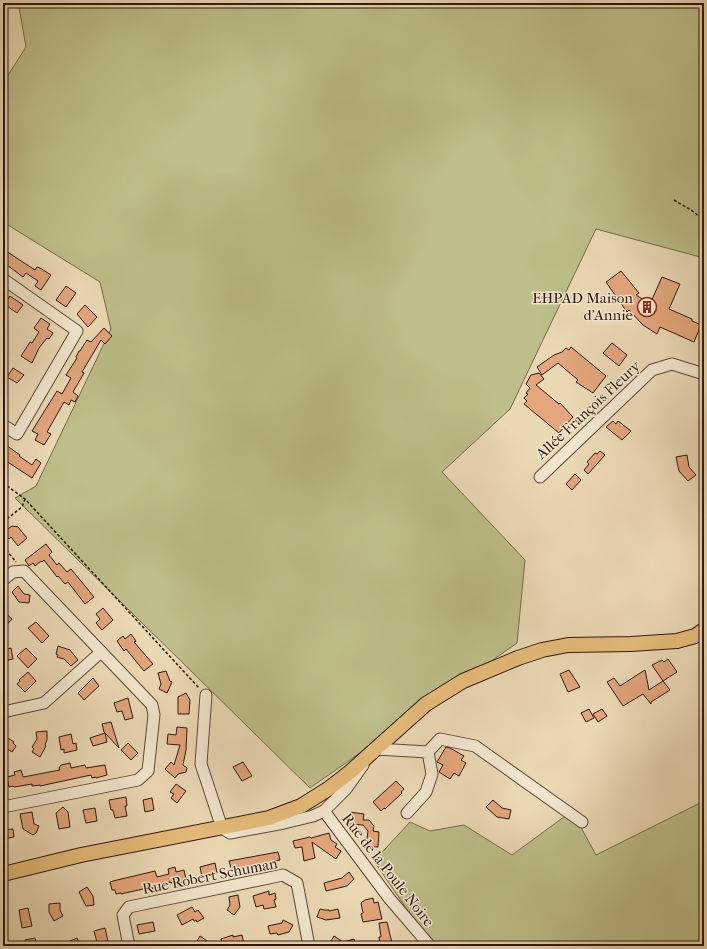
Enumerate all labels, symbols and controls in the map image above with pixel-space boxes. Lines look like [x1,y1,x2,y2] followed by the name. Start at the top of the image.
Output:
[532,289,634,324] place label: EHPAD Maison d'Annie
[636,296,658,318] building icon: EHPAD Maison d'Annie
[532,356,645,464] street label: Allée François Fleury
[338,810,438,931] street label: Rue de la Poule Noire
[141,854,279,898] street label: Rue Robert Schuman

